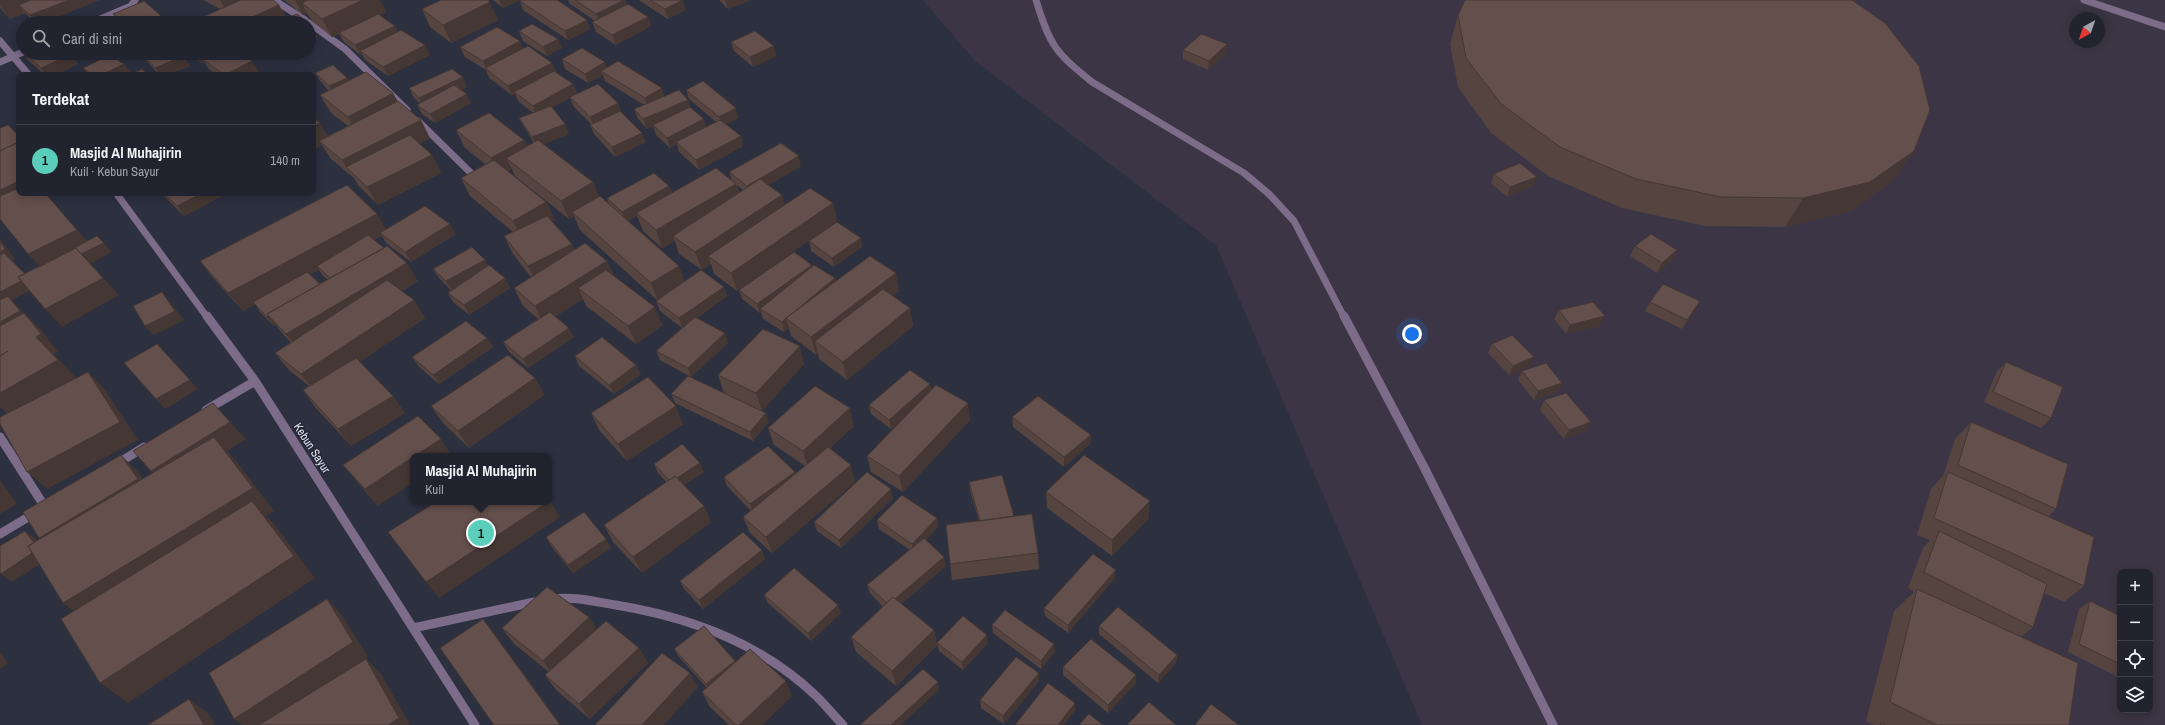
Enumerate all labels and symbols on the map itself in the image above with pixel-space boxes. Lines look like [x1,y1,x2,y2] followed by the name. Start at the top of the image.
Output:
[2069,12,2105,48] north arrow
[1402,324,1422,344] your location
[290,420,335,477] street label: Kebun Sayur
[468,518,494,548] pin: 1

